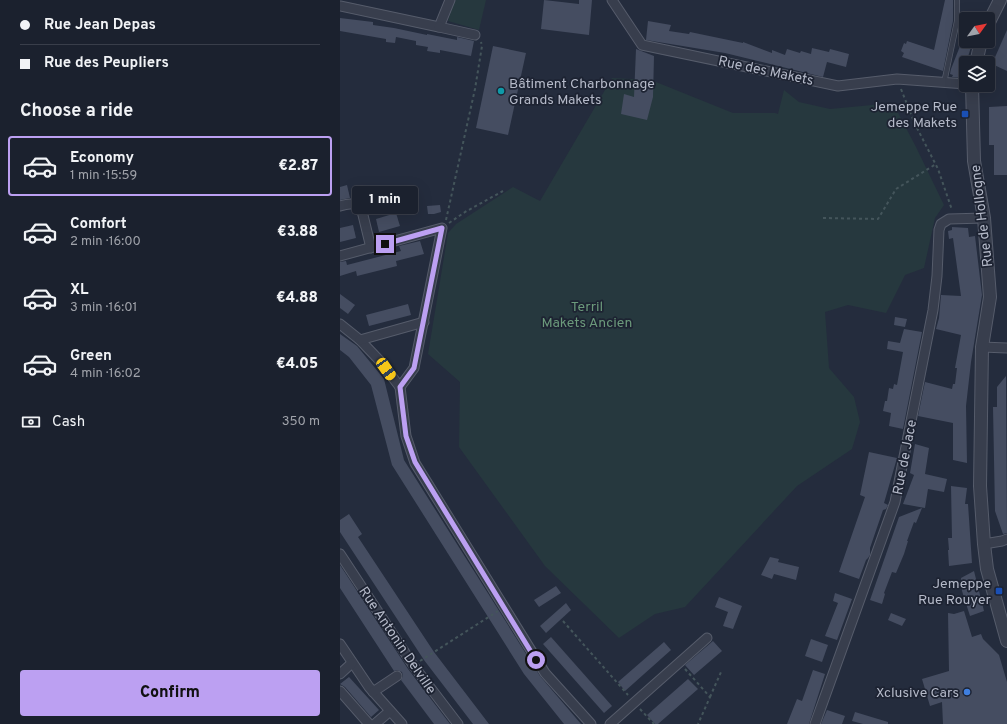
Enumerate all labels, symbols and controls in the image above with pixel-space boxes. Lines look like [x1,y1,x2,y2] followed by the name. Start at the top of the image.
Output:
[959,12,995,48] north arrow
[959,12,995,92] map controls
[44,16,156,35] text: Rue Jean Depas
[716,53,815,90] street label: Rue des Makets
[44,54,169,73] text: Rue des Peupliers
[959,56,995,92] button: layers
[509,76,655,109] place label: Bâtiment Charbonnage Grands Makets
[496,86,506,96] marker: Bâtiment Charbonnage Grands Makets
[871,99,957,132] place label: Jemeppe Rue des Makets
[20,100,133,123] text: Choose a ride
[960,109,970,119] marker: Jemeppe Rue des Makets
[22,148,58,184] icon: car
[70,149,134,168] text: Economy
[278,157,318,176] text: €2.87
[968,164,997,268] street label: Rue de Hollogne
[70,168,137,184] text: 1 min · 15:59
[352,186,418,214] callout: 1 min
[369,192,401,208] text: 1 min
[22,214,58,250] icon: car
[70,215,127,234] text: Comfort
[277,223,318,242] text: €3.88
[70,234,141,250] text: 2 min · 16:00
[376,235,394,253] route end
[22,280,58,316] icon: car
[70,281,88,300] text: XL
[276,289,318,308] text: €4.88
[542,299,632,332] park label: Terril Makets Ancien
[70,300,137,316] text: 3 min · 16:01
[22,346,58,382] icon: car
[70,347,112,366] text: Green
[276,355,318,374] text: €4.05
[374,356,398,382] car
[70,366,141,382] text: 4 min · 16:02
[20,411,42,433] icon: cash
[52,413,85,432] text: Cash
[282,414,320,430] text: 350 m
[890,418,921,496] street label: Rue de Jace
[918,576,992,609] place label: Jemeppe Rue Rouyer
[354,584,439,698] street label: Rue Antonin Delville
[994,586,1004,596] marker: Jemeppe Rue Rouyer
[527,651,545,669] route start
[20,670,320,716] button: Confirm
[876,685,959,702] place label: Xclusive Cars
[962,687,972,697] marker: Xclusive Cars

